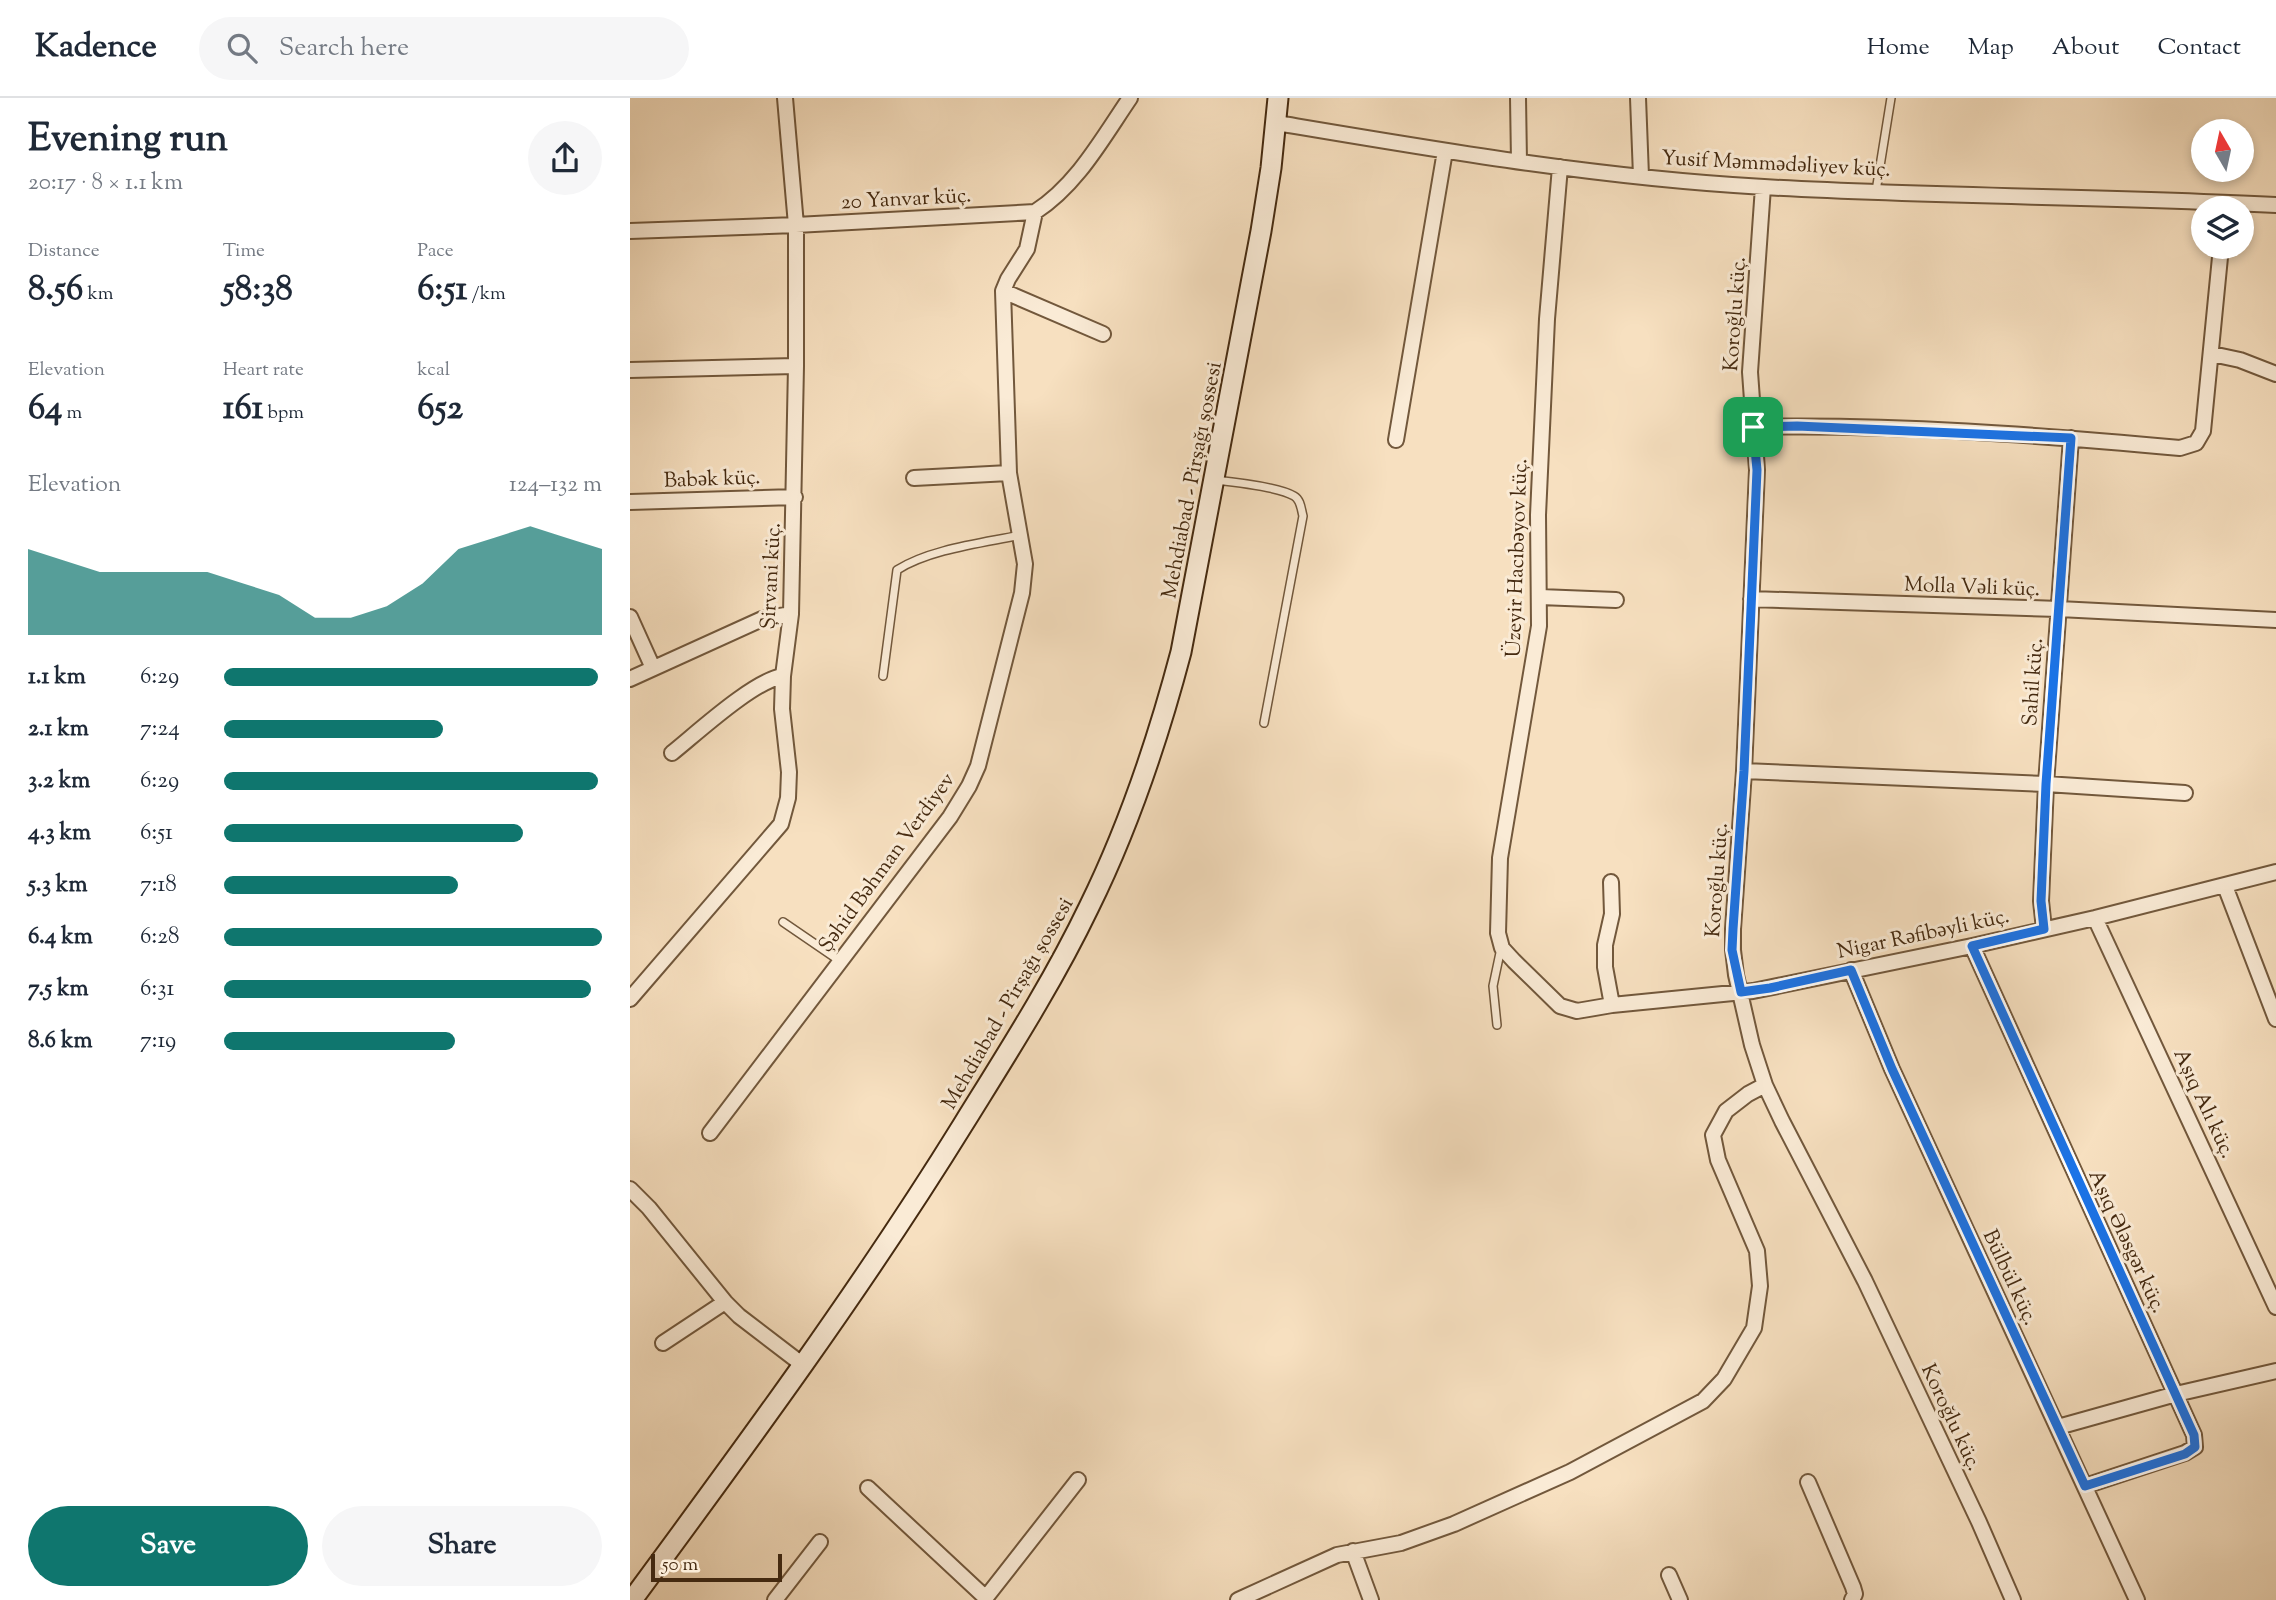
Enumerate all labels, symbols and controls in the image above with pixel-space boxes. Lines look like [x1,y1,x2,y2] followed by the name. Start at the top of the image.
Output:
[199,17,689,80] search box
[35,24,157,72] text: Kadence
[223,29,261,67] icon: search
[279,30,409,67] text: Search here
[1867,31,1930,65] text: Home
[1968,31,2014,65] text: Map
[2052,31,2119,65] text: About
[2157,31,2241,65] text: Contact
[28,114,228,168] text: Evening run
[2191,119,2254,182] north arrow
[2191,119,2254,259] map controls
[528,121,602,195] button: share
[1661,144,1891,186] street label: Yusif Məmmədəliyev küç.
[28,167,183,200] text: 20:17 · 8 × 1.1 km
[840,182,972,218] street label: 20 Yanvar küç.
[2191,196,2254,259] button: layers
[28,238,100,265] text: Distance
[223,238,265,265] text: Time
[417,238,454,265] text: Pace
[1717,256,1755,373] street label: Koroğlu küç.
[28,265,83,316] text: 8.56
[223,265,293,316] text: 58:38
[417,265,467,316] text: 6:51
[83,281,113,308] text: km
[467,281,506,308] text: /km
[28,357,105,384] text: Elevation
[223,357,304,384] text: Heart rate
[417,357,450,384] text: kcal
[1155,359,1231,601] street label: Mehdiabad - Pirşağı şossesi
[28,384,62,435] text: 64
[223,384,264,435] text: 161
[417,384,463,435] text: 652
[1723,397,1783,457] pin
[62,400,82,427] text: m
[264,400,304,427] text: bpm
[1734,408,1772,446] icon: arrive
[1500,458,1536,658] street label: Üzeyir Hacıbəyov küç.
[663,463,761,497] street label: Babək küç.
[28,469,121,502] text: Elevation
[509,469,602,502] text: 124–132 m
[754,522,790,630] street label: Şirvani küç.
[1903,571,2040,605] street label: Molla Vəli küç.
[2016,637,2052,727] street label: Sahil küç.
[28,661,86,694] text: 1.1 km
[140,661,179,694] text: 6:29
[28,713,89,746] text: 2.1 km
[140,713,180,746] text: 7:24
[28,765,90,798] text: 3.2 km
[140,765,179,798] text: 6:29
[812,767,963,959] street label: Şəhid Bəhman Verdiyev
[28,817,91,850] text: 4.3 km
[140,817,173,850] text: 6:51
[1699,822,1737,939] street label: Koroğlu küç.
[28,869,87,902] text: 5.3 km
[140,869,177,902] text: 7:18
[936,892,1082,1116] street label: Mehdiabad - Pirşağı şossesi
[1835,902,2012,968] street label: Nigar Rəfibəyli küç.
[28,921,93,954] text: 6.4 km
[140,921,179,954] text: 6:28
[28,973,89,1006] text: 7.5 km
[140,973,174,1006] text: 6:31
[28,1025,93,1058] text: 8.6 km
[140,1025,176,1058] text: 7:19
[2165,1044,2242,1164] street label: Aşıq Alı küç.
[2080,1165,2173,1319] street label: Aşıq Ələsgər küç.
[1974,1225,2044,1331] street label: Bülbül küç.
[1912,1359,1988,1476] street label: Koroğlu küç.
[28,1506,308,1586] button: Save
[322,1506,602,1586] button: Share
[651,1551,782,1583] scale bar
[662,1552,698,1579] text: 50 m

